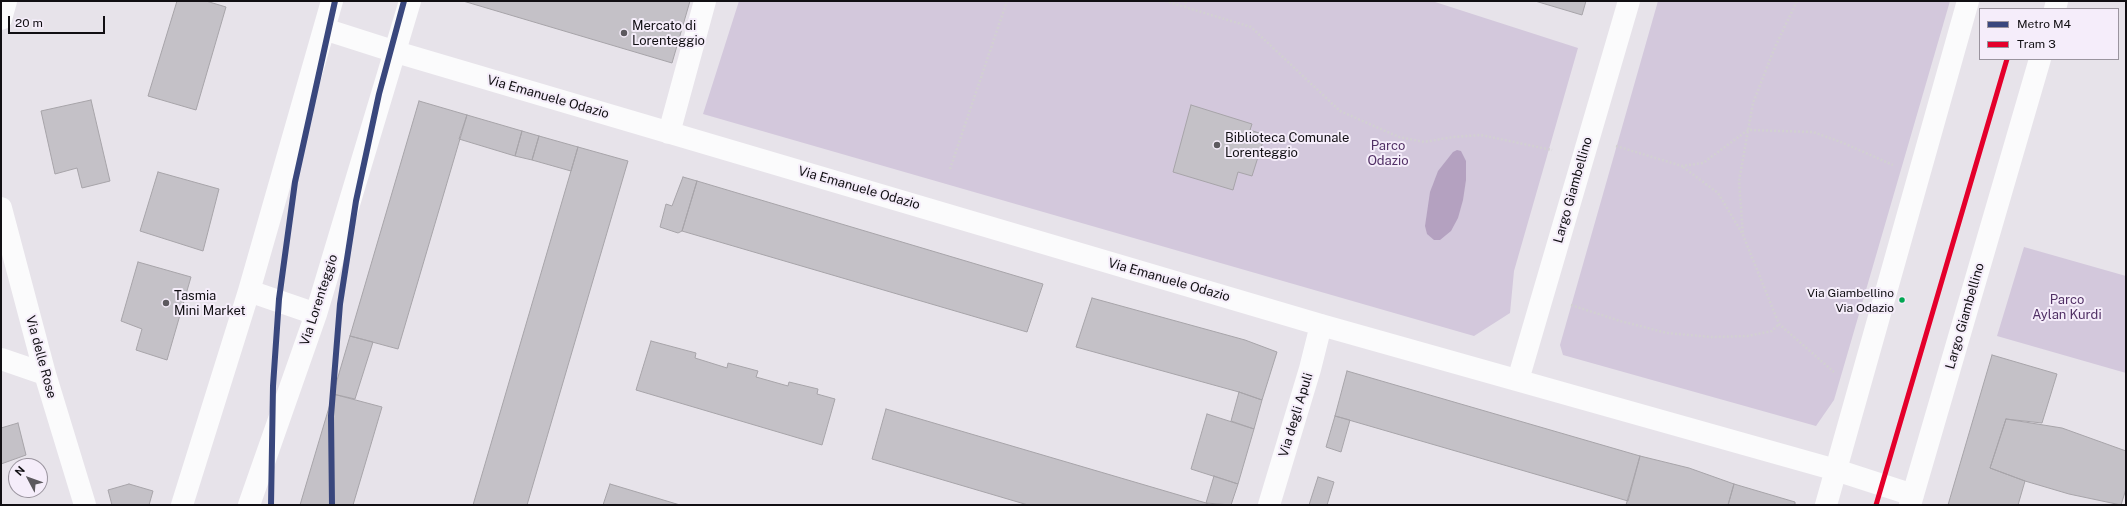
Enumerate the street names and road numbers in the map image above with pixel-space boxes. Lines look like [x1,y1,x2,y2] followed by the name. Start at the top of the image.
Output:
[485,72,611,122] street label: Via Emanuele Odazio
[1550,135,1596,245] street label: Largo Giambellino
[796,163,922,213] street label: Via Emanuele Odazio
[297,252,341,348] street label: Via Lorenteggio
[1106,255,1232,305] street label: Via Emanuele Odazio
[1942,261,1988,371] street label: Largo Giambellino
[22,314,60,400] street label: Via delle Rose
[1276,371,1316,459] street label: Via degli Apuli

